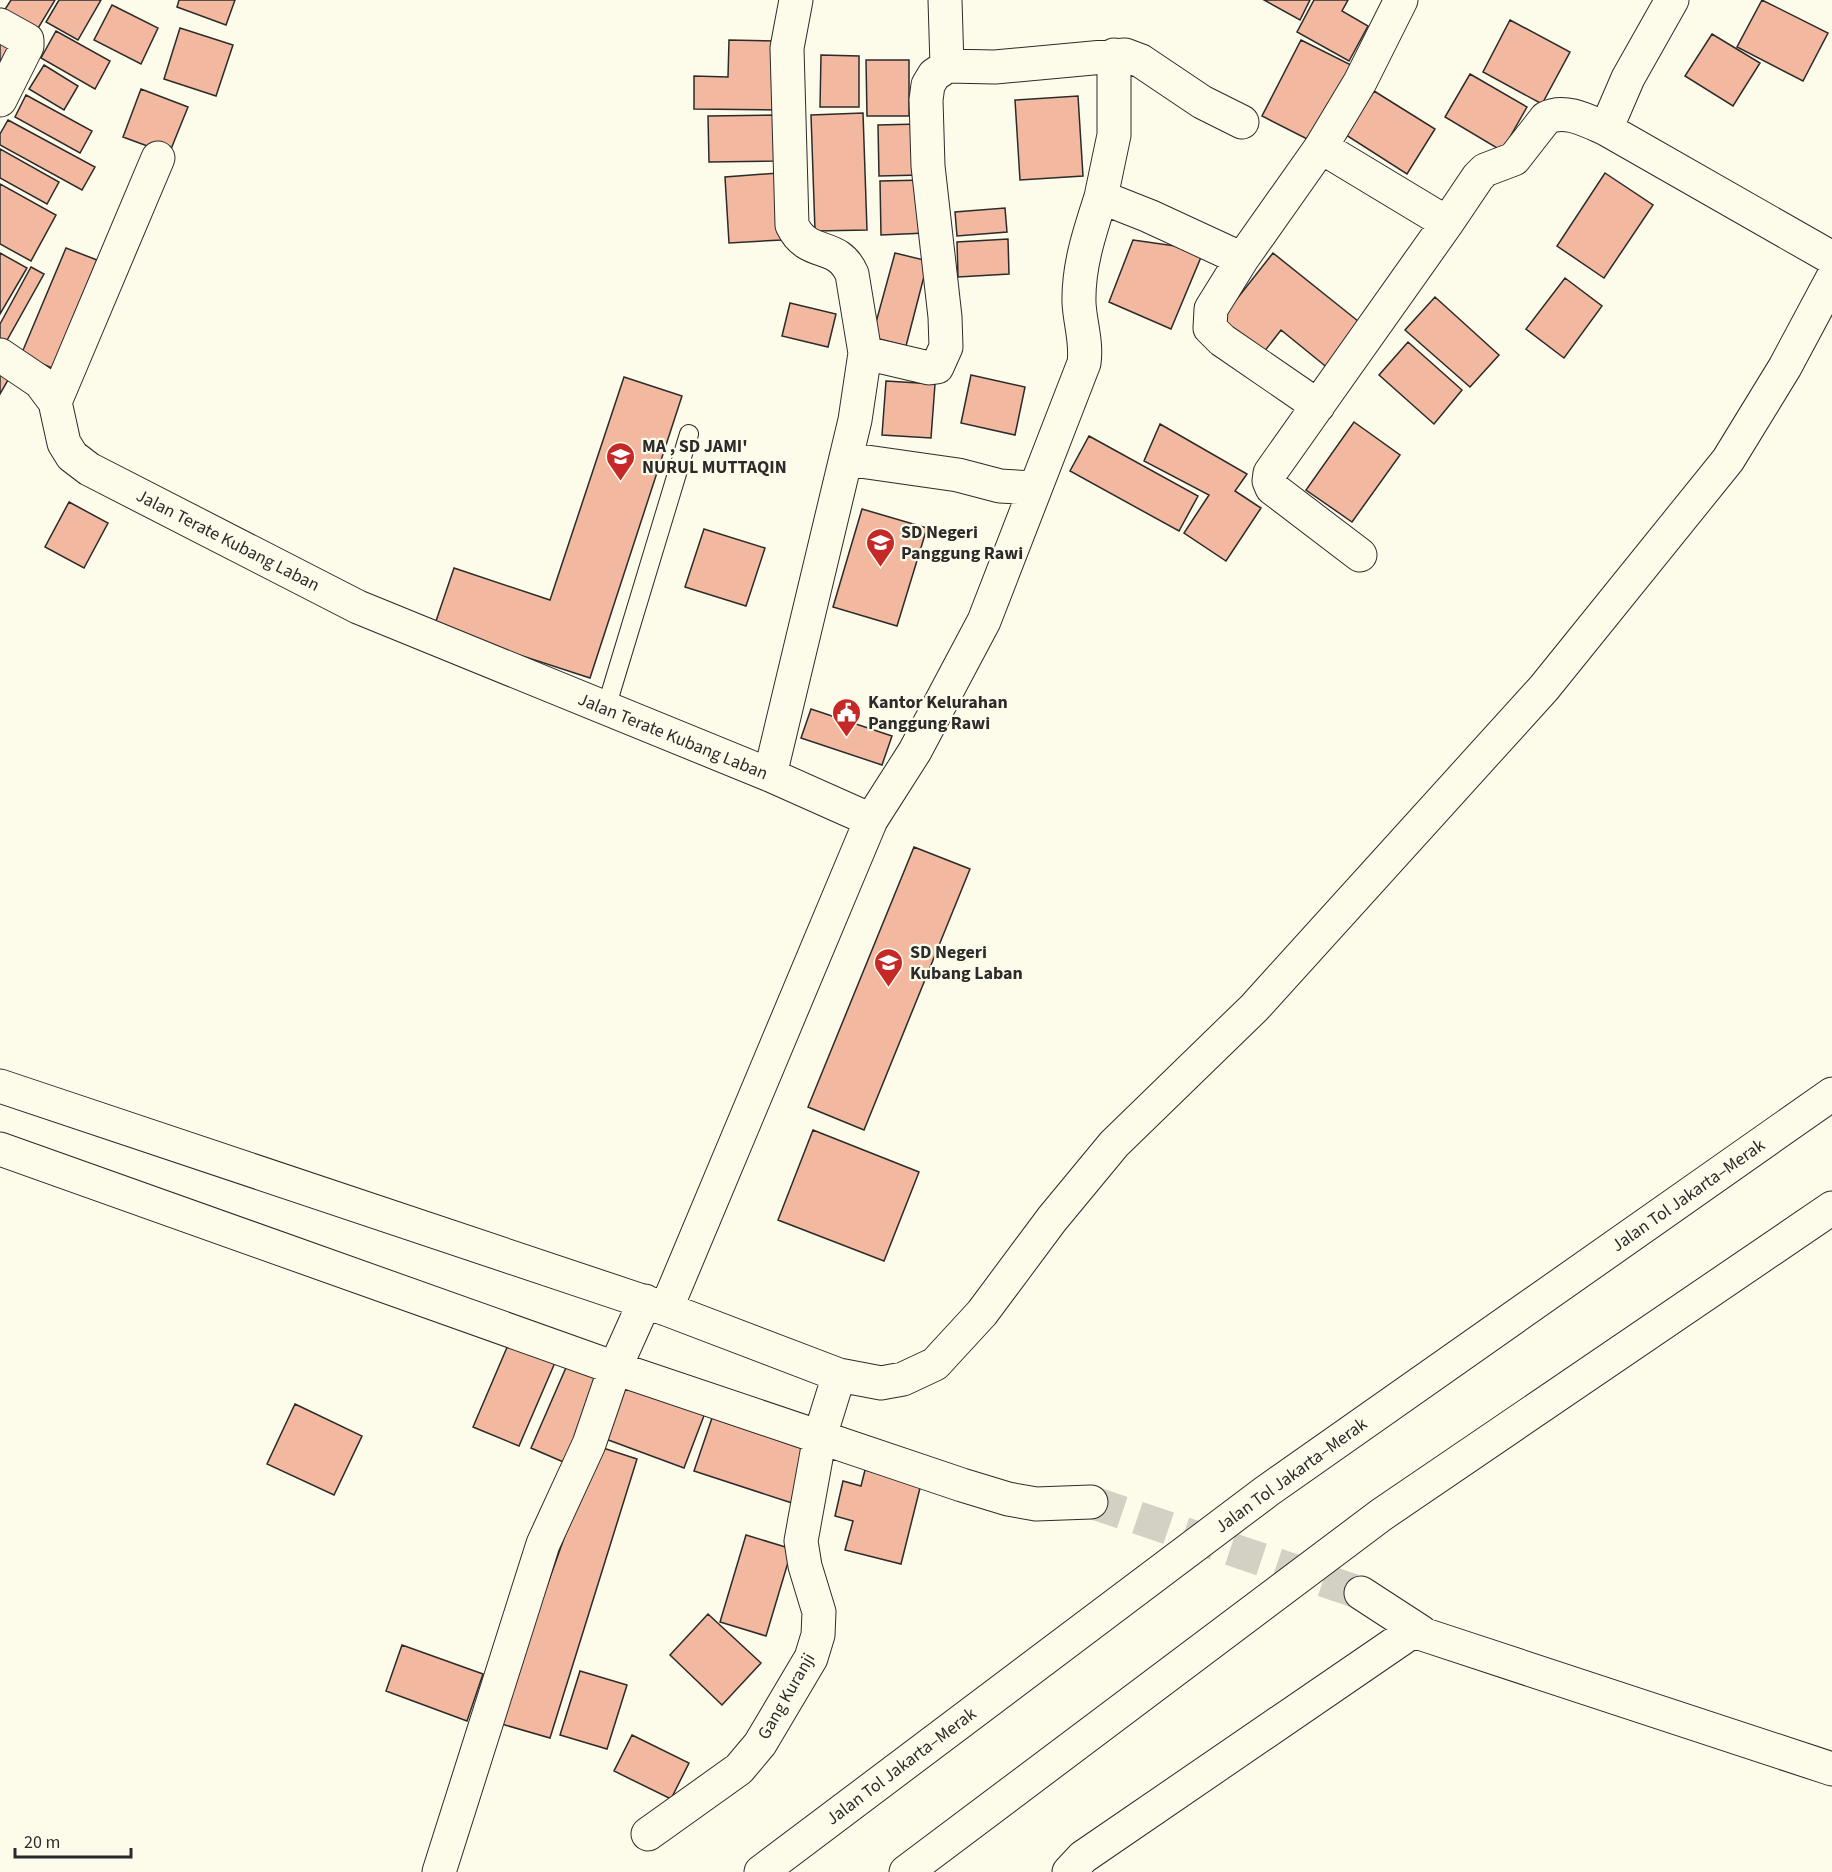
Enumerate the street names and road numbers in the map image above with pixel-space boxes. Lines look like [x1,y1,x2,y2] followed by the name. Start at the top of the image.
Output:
[132,483,324,598] street label: Jalan Terate Kubang Laban
[574,687,772,786] street label: Jalan Terate Kubang Laban
[1606,1133,1770,1258] street label: Jalan Tol Jakarta–Merak
[1210,1412,1372,1539] street label: Jalan Tol Jakarta–Merak
[752,1648,821,1744] street label: Gang Kuranji
[821,1702,982,1831] street label: Jalan Tol Jakarta–Merak

